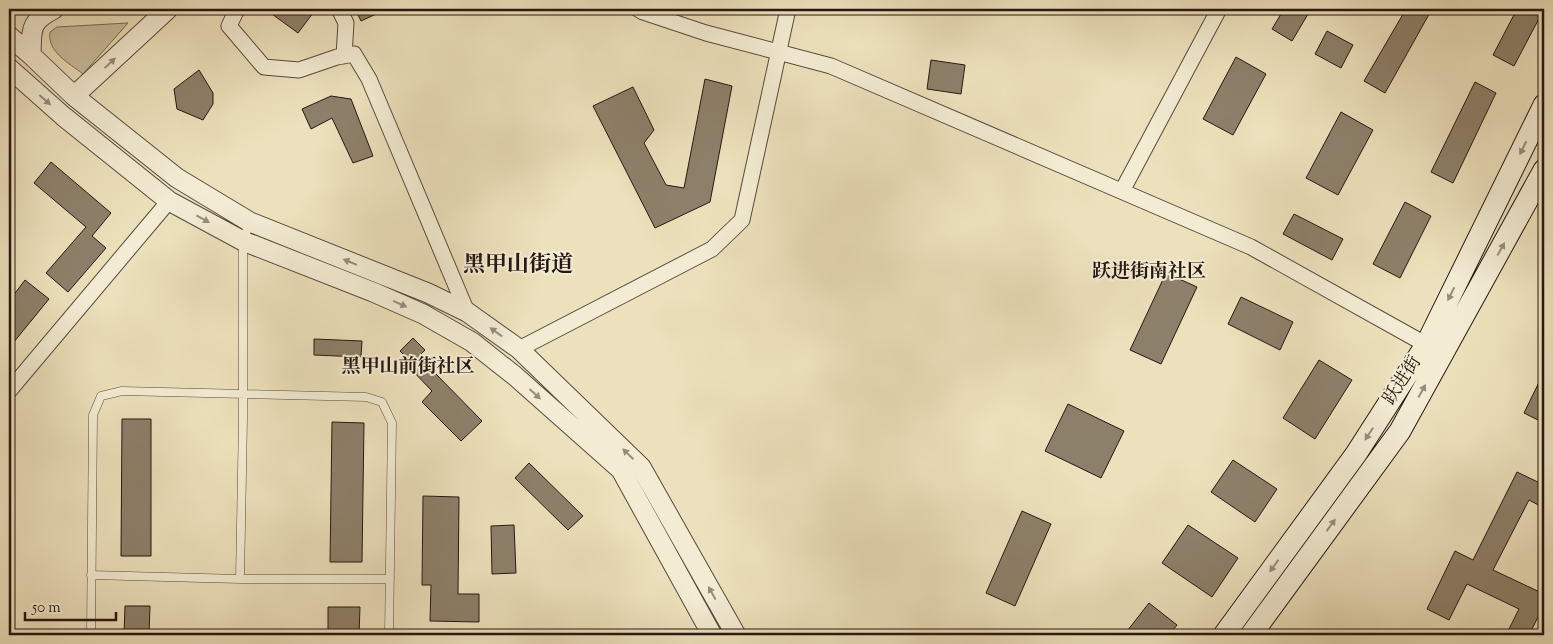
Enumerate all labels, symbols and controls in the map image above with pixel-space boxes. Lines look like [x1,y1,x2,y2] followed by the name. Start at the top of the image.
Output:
[103,57,115,69] one-way arrow
[39,95,52,106] one-way arrow
[1519,141,1527,156] one-way arrow
[196,215,210,223] one-way arrow
[1497,241,1505,256] one-way arrow
[463,250,573,282] district label: 黑甲山街道
[342,258,357,266] one-way arrow
[1092,259,1206,286] district label: 跃进街南社区
[1447,287,1455,301] one-way arrow
[393,300,407,308] one-way arrow
[490,327,503,338] one-way arrow
[1377,351,1429,411] street label: 跃进街
[341,354,475,381] district label: 黑甲山前街社区
[1418,383,1426,398] one-way arrow
[528,388,541,399] one-way arrow
[1364,428,1373,441] one-way arrow
[622,448,634,460] one-way arrow
[1326,518,1336,532] one-way arrow
[1269,559,1279,573] one-way arrow
[707,586,716,599] one-way arrow
[25,589,116,621] scale bar
[31,598,61,619] text: 50 m

